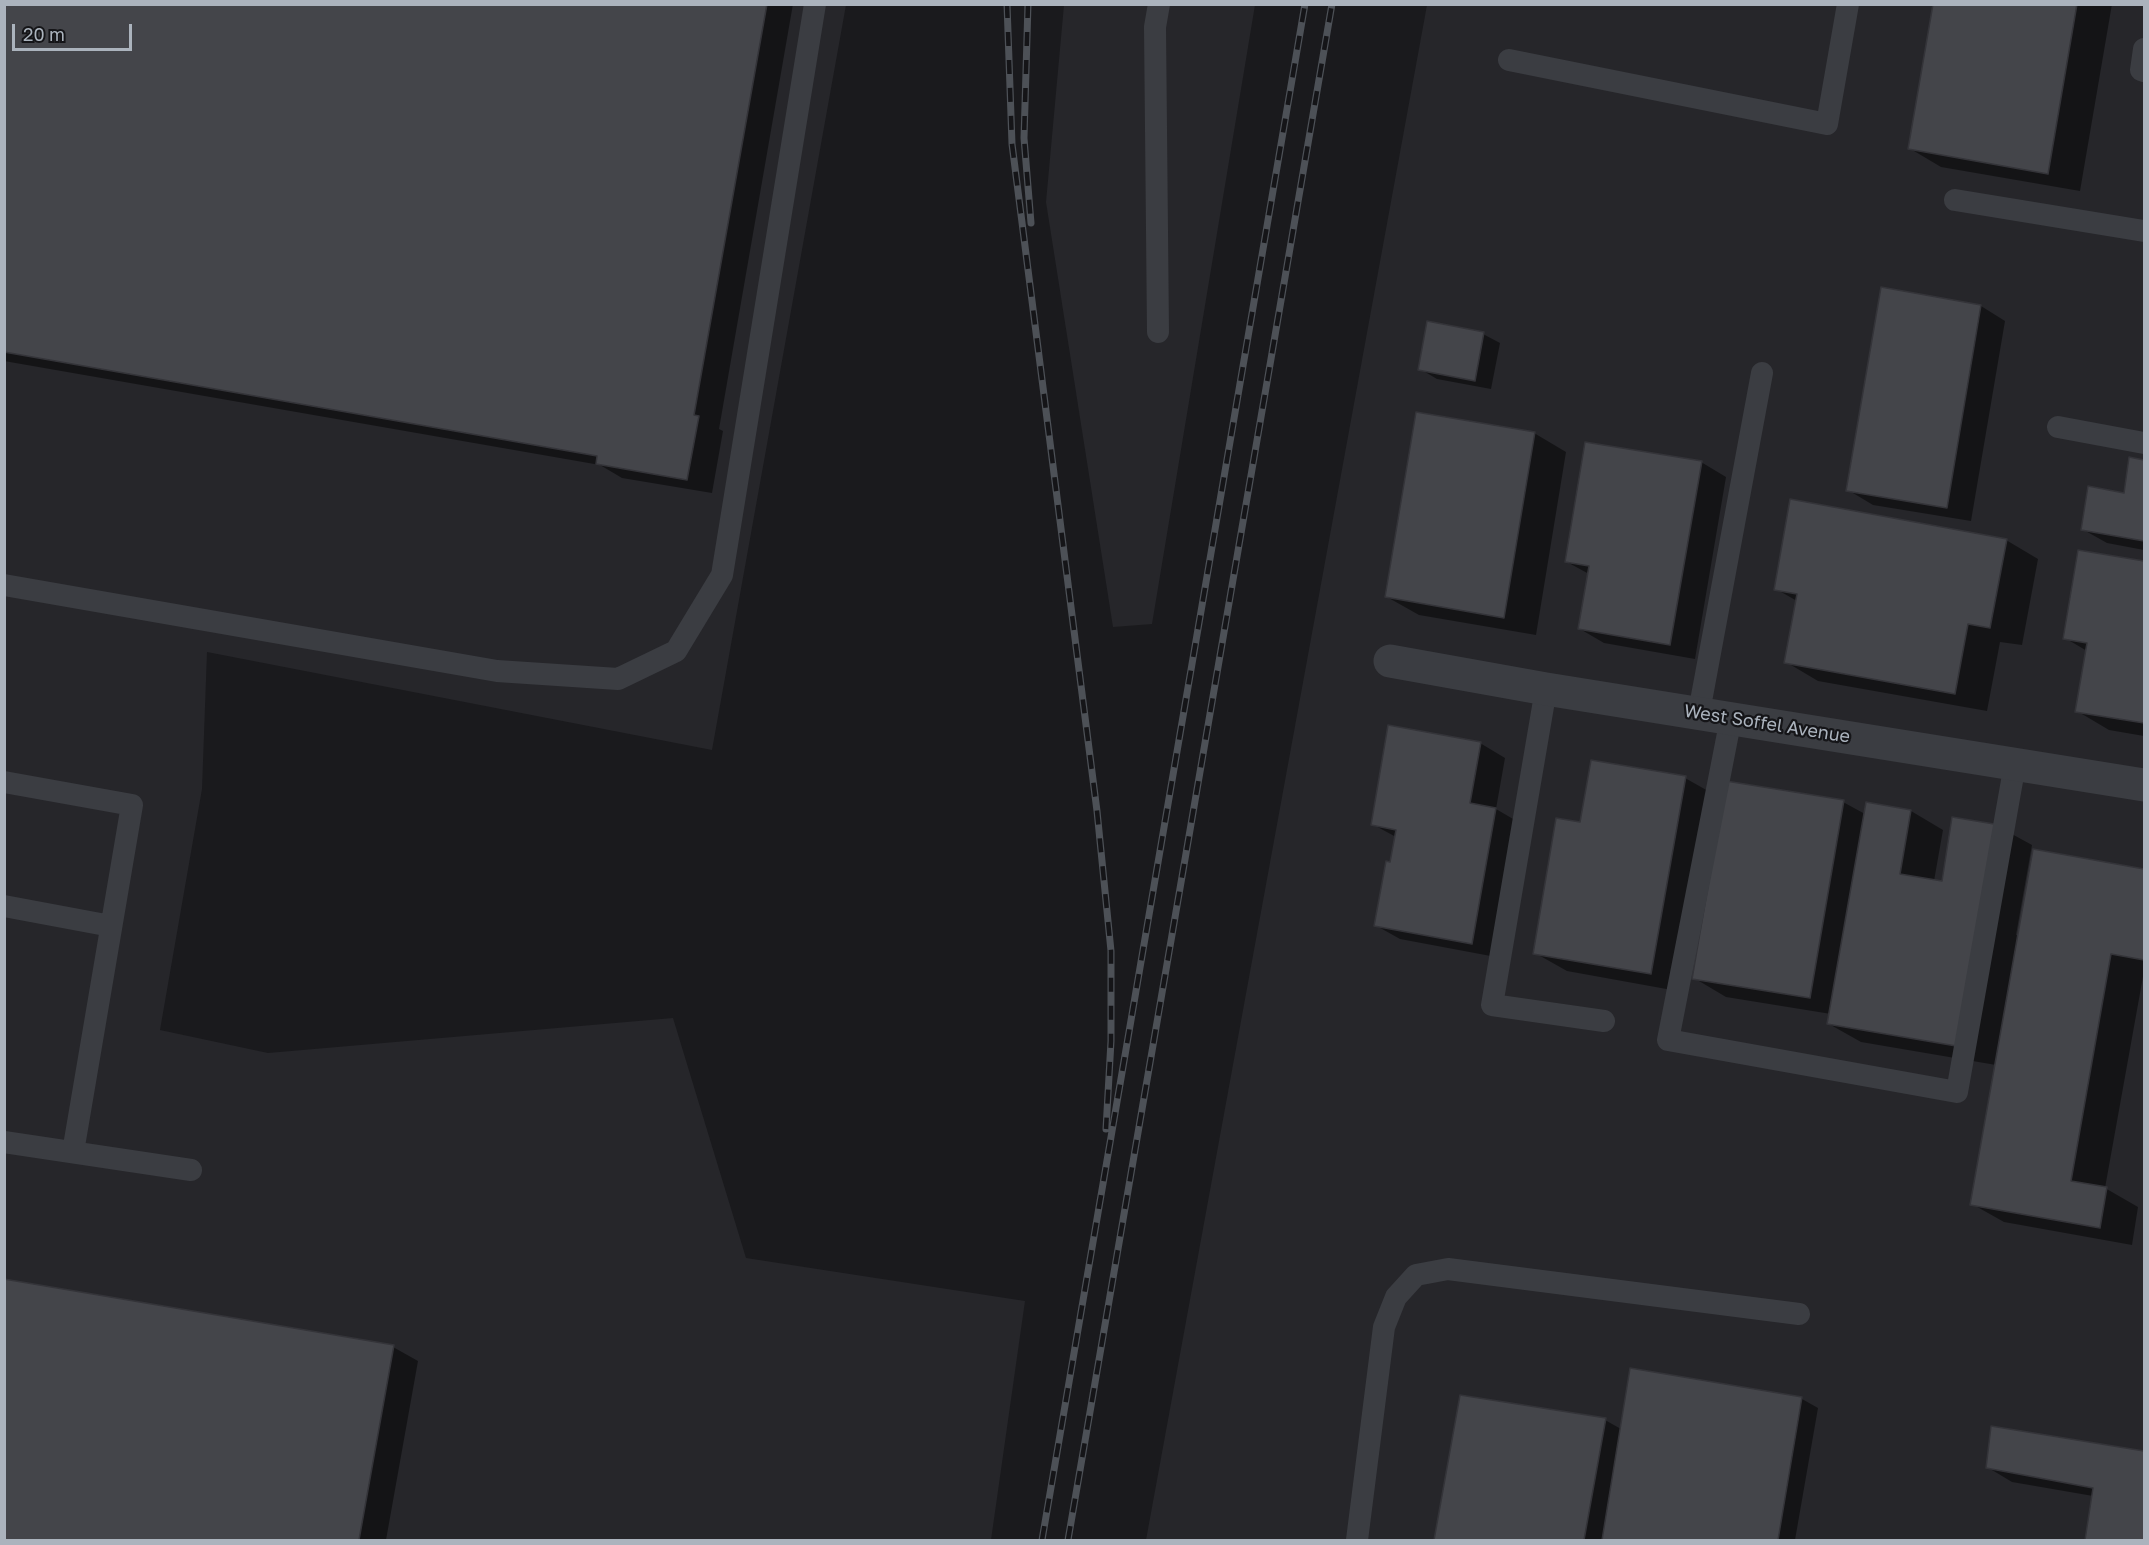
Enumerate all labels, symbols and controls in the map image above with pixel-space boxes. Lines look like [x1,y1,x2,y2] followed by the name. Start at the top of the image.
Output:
[15,12,135,50] scale bar
[23,23,65,45] text: 20 m
[1682,700,1852,748] street label: West Soffel Avenue

